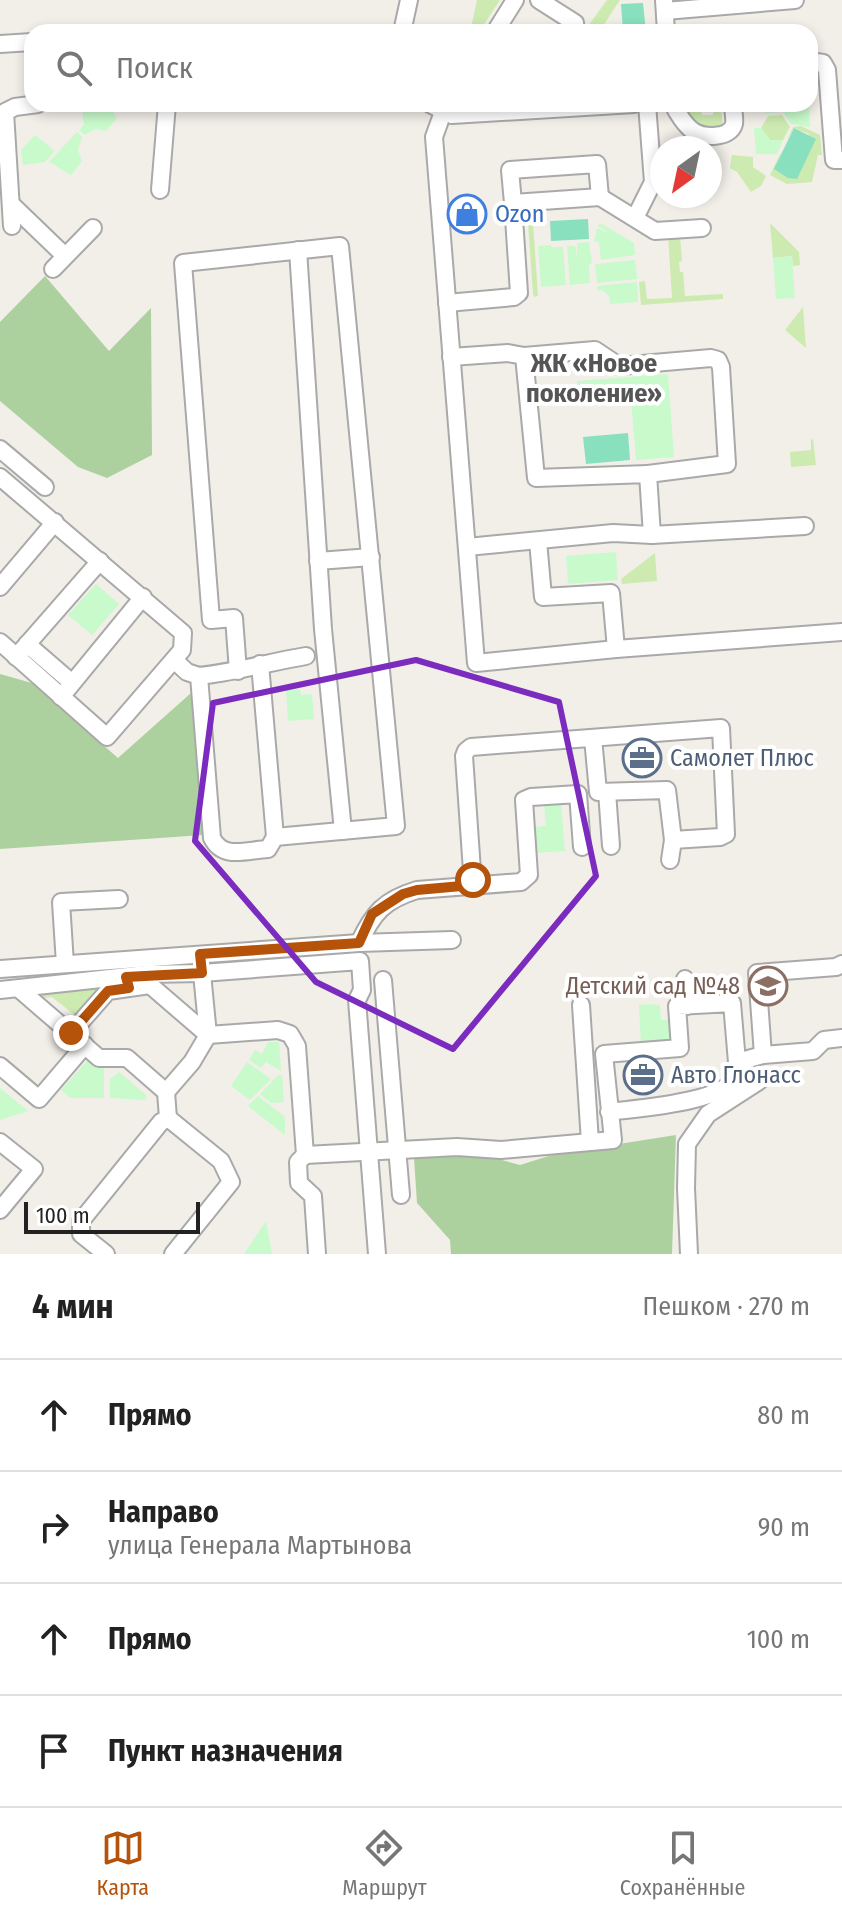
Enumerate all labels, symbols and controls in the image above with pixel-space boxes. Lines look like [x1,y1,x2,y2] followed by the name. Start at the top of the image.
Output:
[24,24,818,112] search box
[52,46,96,90] icon: search
[116,50,193,86] text: Поиск
[650,136,722,208] north arrow
[446,193,488,235] shop icon: Ozon
[495,200,544,228] place label: Ozon
[526,348,662,409] district label: ЖК «Новое поколение»
[621,737,663,779] office icon: Самолет Плюс
[670,744,814,772] place label: Самолет Плюс
[455,862,491,898] route start
[747,965,789,1007] school or university icon: Детский сад №48
[565,972,740,1000] place label: Детский сад №48
[53,1015,89,1051] route end
[622,1054,664,1096] office icon: Авто Глонасс
[671,1061,801,1089] place label: Авто Глонасс
[24,1198,200,1234] scale bar
[36,1202,90,1229] text: 100 m
[32,1286,114,1327] text: 4 мин
[643,1291,810,1322] text: Пешком · 270 m
[32,1393,76,1437] icon: ahead
[108,1397,192,1433] text: Прямо
[757,1400,810,1431] text: 80 m
[108,1494,219,1530] text: Направо
[32,1505,76,1549] icon: right
[758,1512,810,1543] text: 90 m
[108,1530,412,1561] text: улица Генерала Мартынова
[32,1617,76,1661] icon: ahead
[108,1621,192,1657] text: Прямо
[747,1624,810,1655] text: 100 m
[32,1729,76,1773] icon: arrive
[108,1733,343,1769] text: Пункт назначения
[97,1826,149,1901] tab: Карта
[342,1826,427,1901] tab: Маршрут
[620,1826,745,1901] tab: Сохранённые

